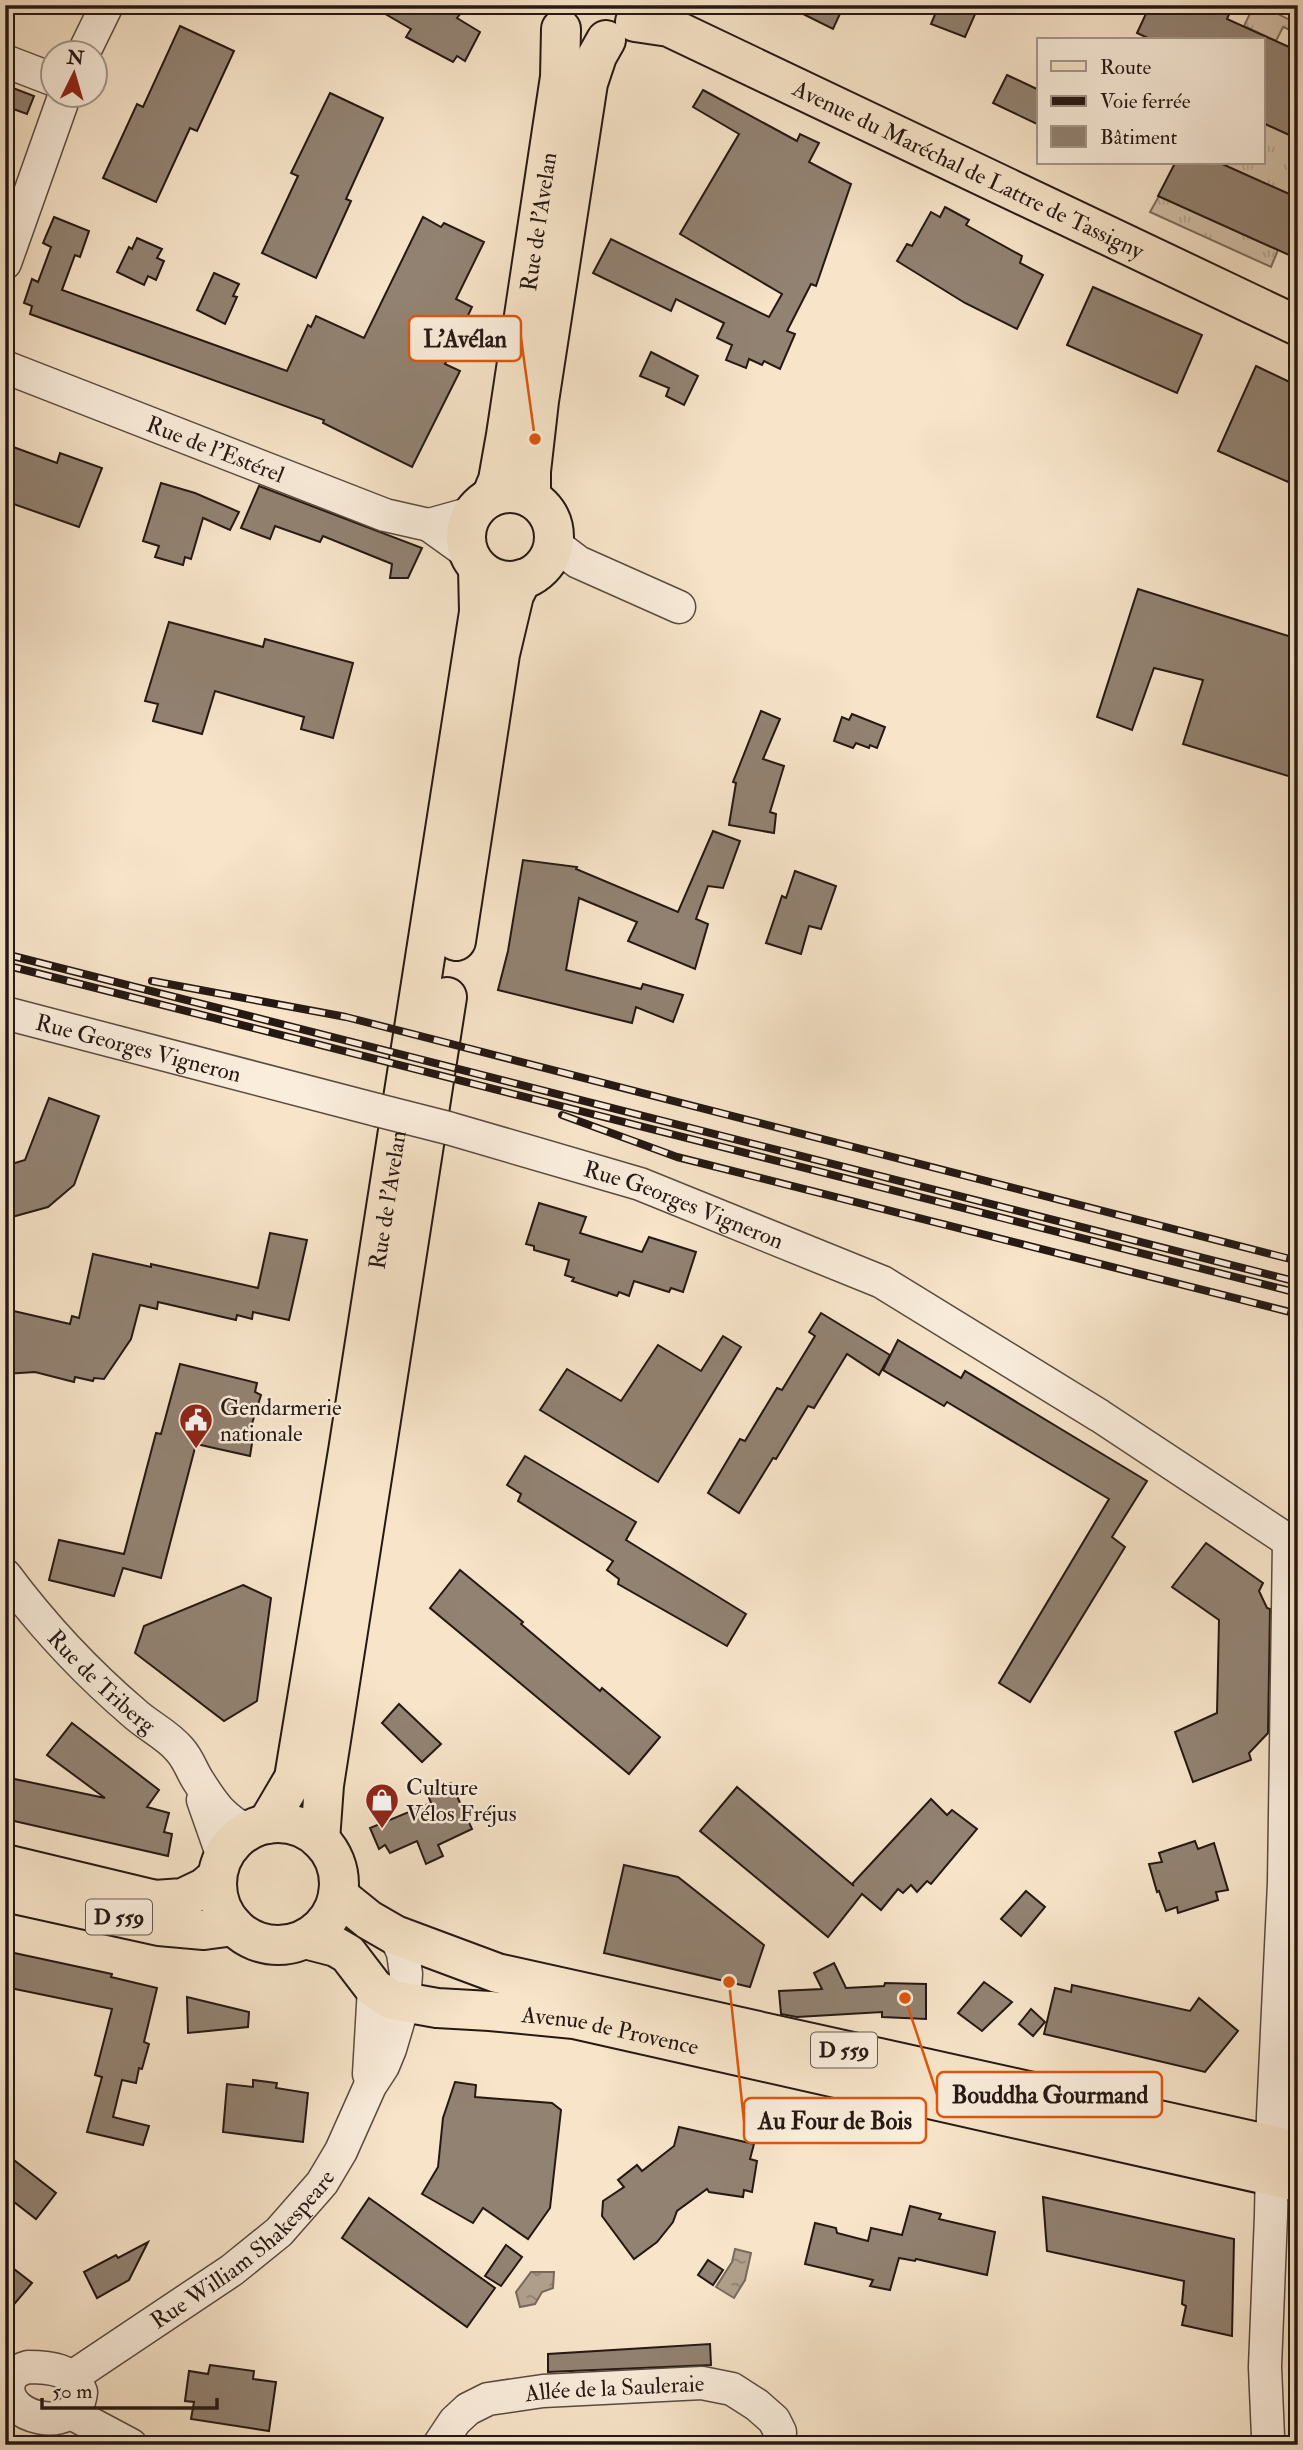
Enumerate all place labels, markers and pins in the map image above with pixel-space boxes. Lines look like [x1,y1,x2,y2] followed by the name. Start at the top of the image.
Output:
[409,316,521,361] callout: L'Avélan
[220,1393,342,1448] place label: Gendarmerie nationale
[177,1401,215,1450] public building icon: Gendarmerie nationale
[406,1773,517,1828] place label: Culture Vélos Fréjus
[363,1781,401,1830] shop icon: Culture Vélos Fréjus
[937,2072,1162,2117] callout: Bouddha Gourmand
[744,2098,926,2143] callout: Au Four de Bois

